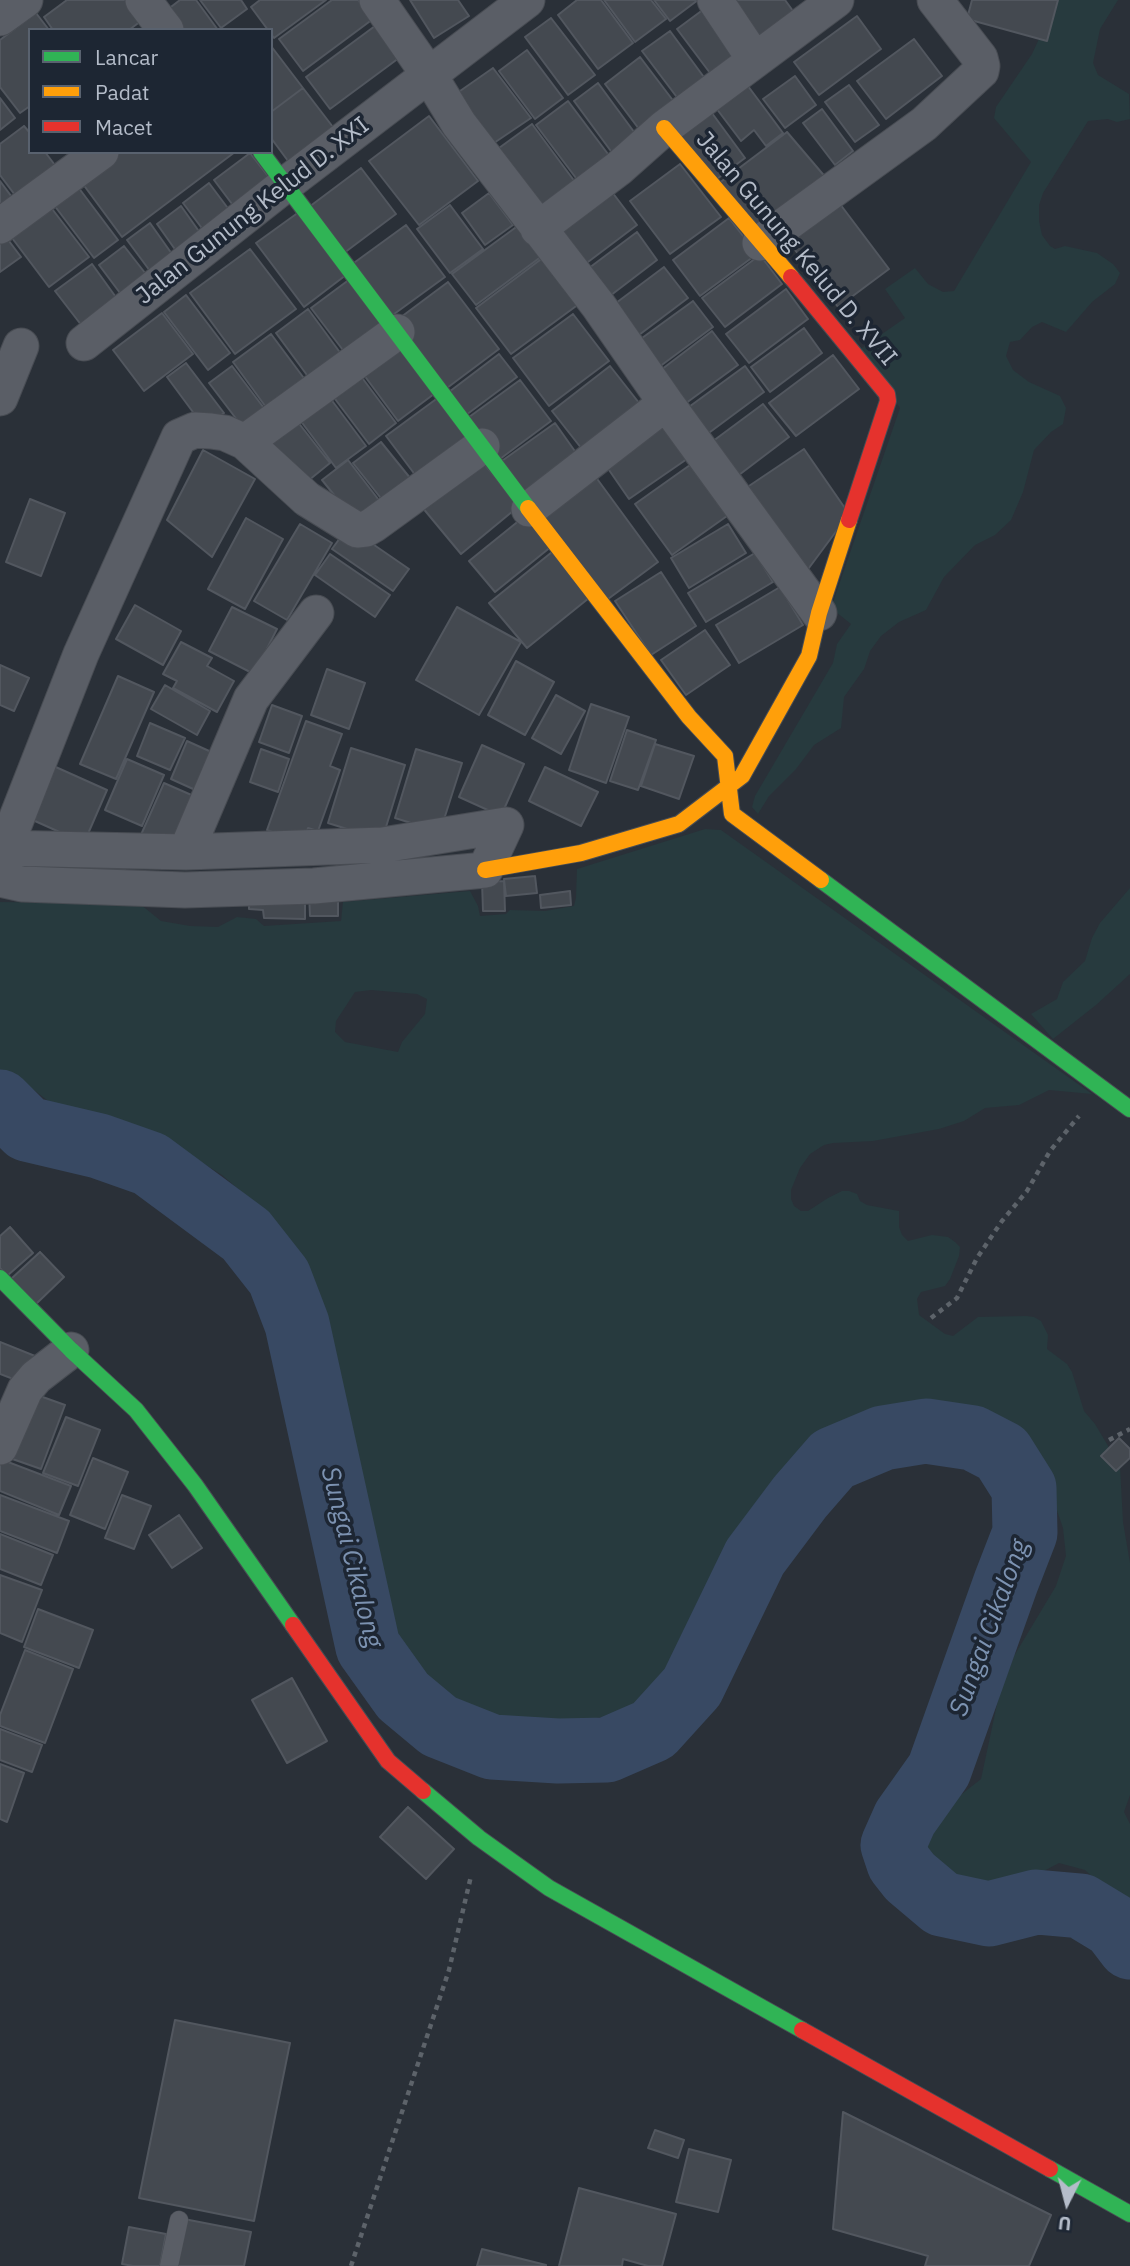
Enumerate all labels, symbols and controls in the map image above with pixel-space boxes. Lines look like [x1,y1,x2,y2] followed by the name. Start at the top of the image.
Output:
[28,28,273,154] legend
[95,43,158,71] text: Lancar
[95,78,150,106] text: Padat
[131,111,375,311] street label: Jalan Gunung Kelud D. XXI
[95,113,153,141] text: Macet
[690,126,902,372] street label: Jalan Gunung Kelud D. XVII
[313,1463,389,1651] water label: Sungai Cikalong
[944,1536,1036,1720] water label: Sungai Cikalong
[1032,2168,1102,2238] north arrow
[1057,2211,1073,2237] text: U

